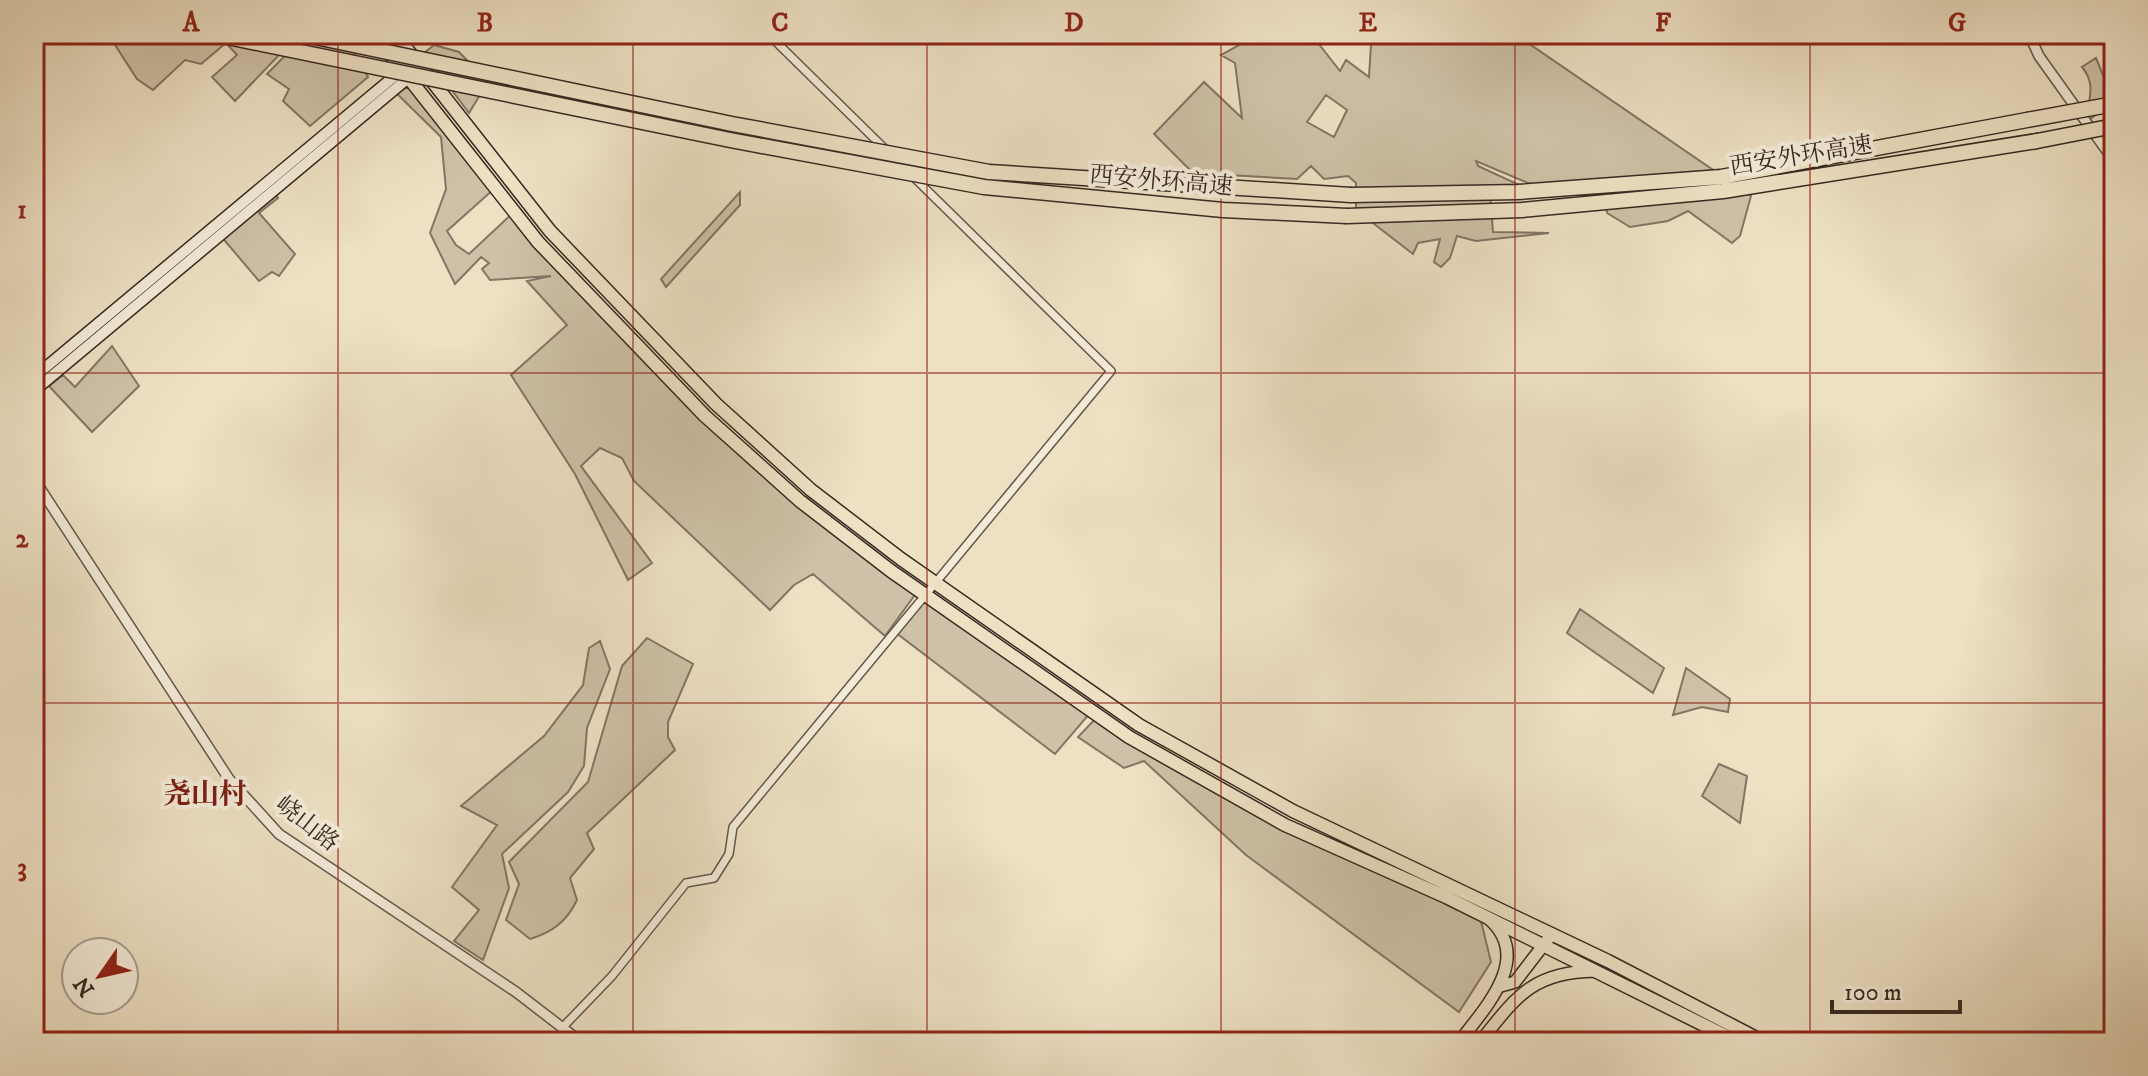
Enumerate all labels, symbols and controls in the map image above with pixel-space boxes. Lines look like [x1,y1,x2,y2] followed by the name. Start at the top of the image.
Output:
[182,7,201,40] text: A
[477,7,493,40] text: B
[771,7,789,40] text: C
[1064,7,1084,40] text: D
[1359,7,1377,40] text: E
[1655,7,1672,40] text: F
[1948,7,1966,40] text: G
[1728,130,1874,182] street label: 西安外环高速
[1088,160,1234,202] street label: 西安外环高速
[17,194,27,227] text: 1
[16,523,30,556] text: 2
[163,777,247,812] district label: 尧山村
[269,790,345,858] street label: 峣山路
[17,852,27,885] text: 3
[60,936,140,1016] north arrow
[1832,964,1960,1014] scale bar
[68,971,101,1001] text: N
[1844,978,1902,1008] text: 100 m

